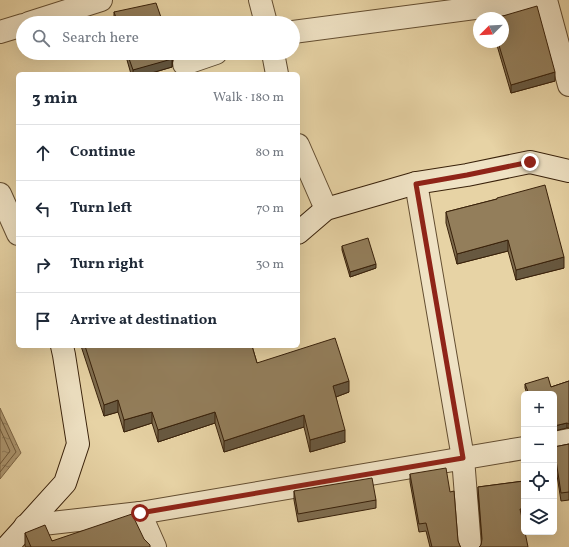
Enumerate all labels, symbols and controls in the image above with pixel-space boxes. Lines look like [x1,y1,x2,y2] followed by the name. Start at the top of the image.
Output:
[473,12,509,48] north arrow
[16,16,300,60] search box
[30,27,52,49] icon: search
[62,28,139,49] text: Search here
[32,87,78,110] text: 3 min
[213,89,284,107] text: Walk · 180 m
[32,142,54,164] icon: ahead
[70,142,135,163] text: Continue
[255,144,284,162] text: 80 m
[521,153,539,171] route end
[32,198,54,220] icon: left
[70,198,132,219] text: Turn left
[256,200,284,218] text: 70 m
[32,254,54,276] icon: right
[70,254,144,275] text: Turn right
[256,256,284,274] text: 30 m
[32,310,54,332] icon: arrive
[70,310,217,331] text: Arrive at destination
[521,391,557,535] map controls
[521,391,557,427] button: +
[521,427,557,463] button: −
[521,463,557,499] button: locate
[521,499,557,535] button: layers
[131,504,149,522] route start

